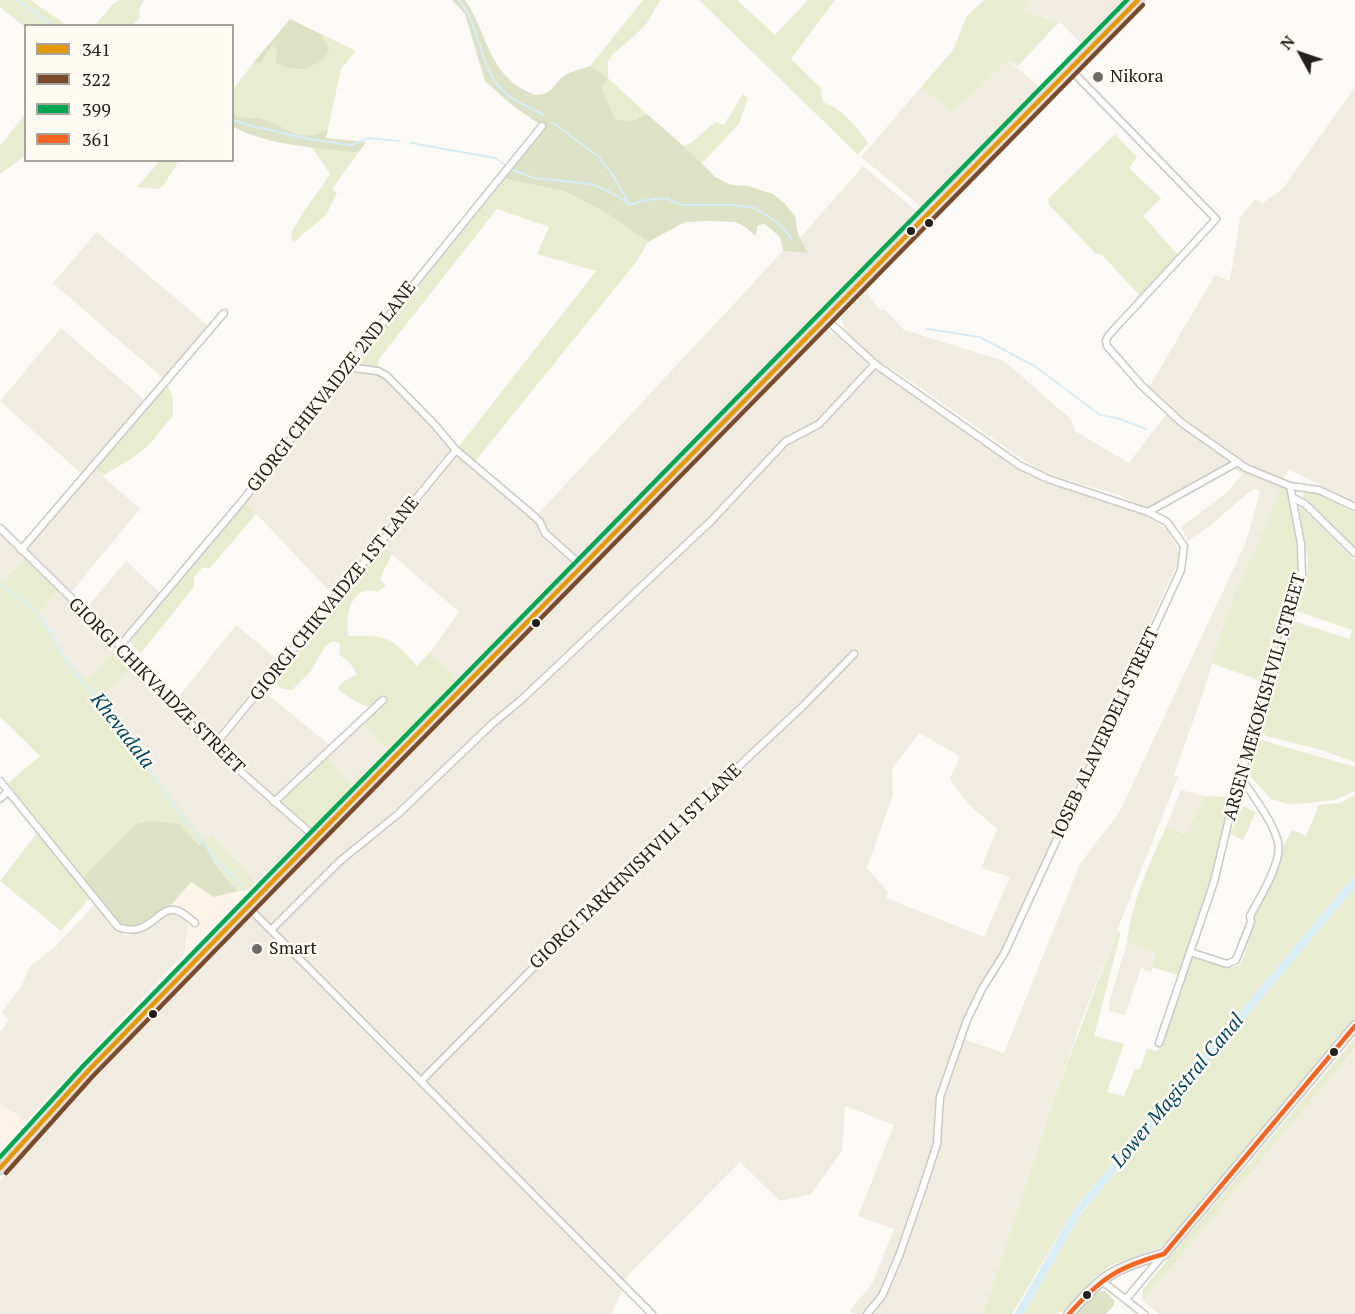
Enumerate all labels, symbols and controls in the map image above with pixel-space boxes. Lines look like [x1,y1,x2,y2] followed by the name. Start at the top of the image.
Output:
[24,24,234,162] legend
[1271,24,1331,84] north arrow
[1275,31,1300,54] text: N
[82,37,111,61] text: 341
[1110,66,1164,88] place label: Nikora
[82,67,111,91] text: 322
[1091,70,1105,84] marker: Nikora
[82,97,111,121] text: 399
[82,127,111,151] text: 361
[923,217,935,229] unlabelled marker
[905,225,917,237] unlabelled marker
[243,277,421,497] street label: GIORGI CHIKVAIDZE 2ND LANE
[246,493,424,705] street label: GIORGI CHIKVAIDZE 1ST LANE
[1219,571,1311,823] street label: ARSEN MEKOKISHVILI STREET
[63,593,249,779] street label: GIORGI CHIKVAIDZE STREET
[530,617,542,629] unlabelled marker
[1048,624,1164,842] street label: IOSEB ALAVERDELI STREET
[85,688,159,774] water label: Khevadala
[526,760,746,974] street label: GIORGI TARKHNISHVILI 1ST LANE
[269,938,317,960] place label: Smart
[250,942,264,956] marker: Smart
[147,1008,159,1020] unlabelled marker
[1107,1009,1249,1173] water label: Lower Magistral Canal
[1328,1046,1340,1058] unlabelled marker
[1081,1289,1093,1301] unlabelled marker

